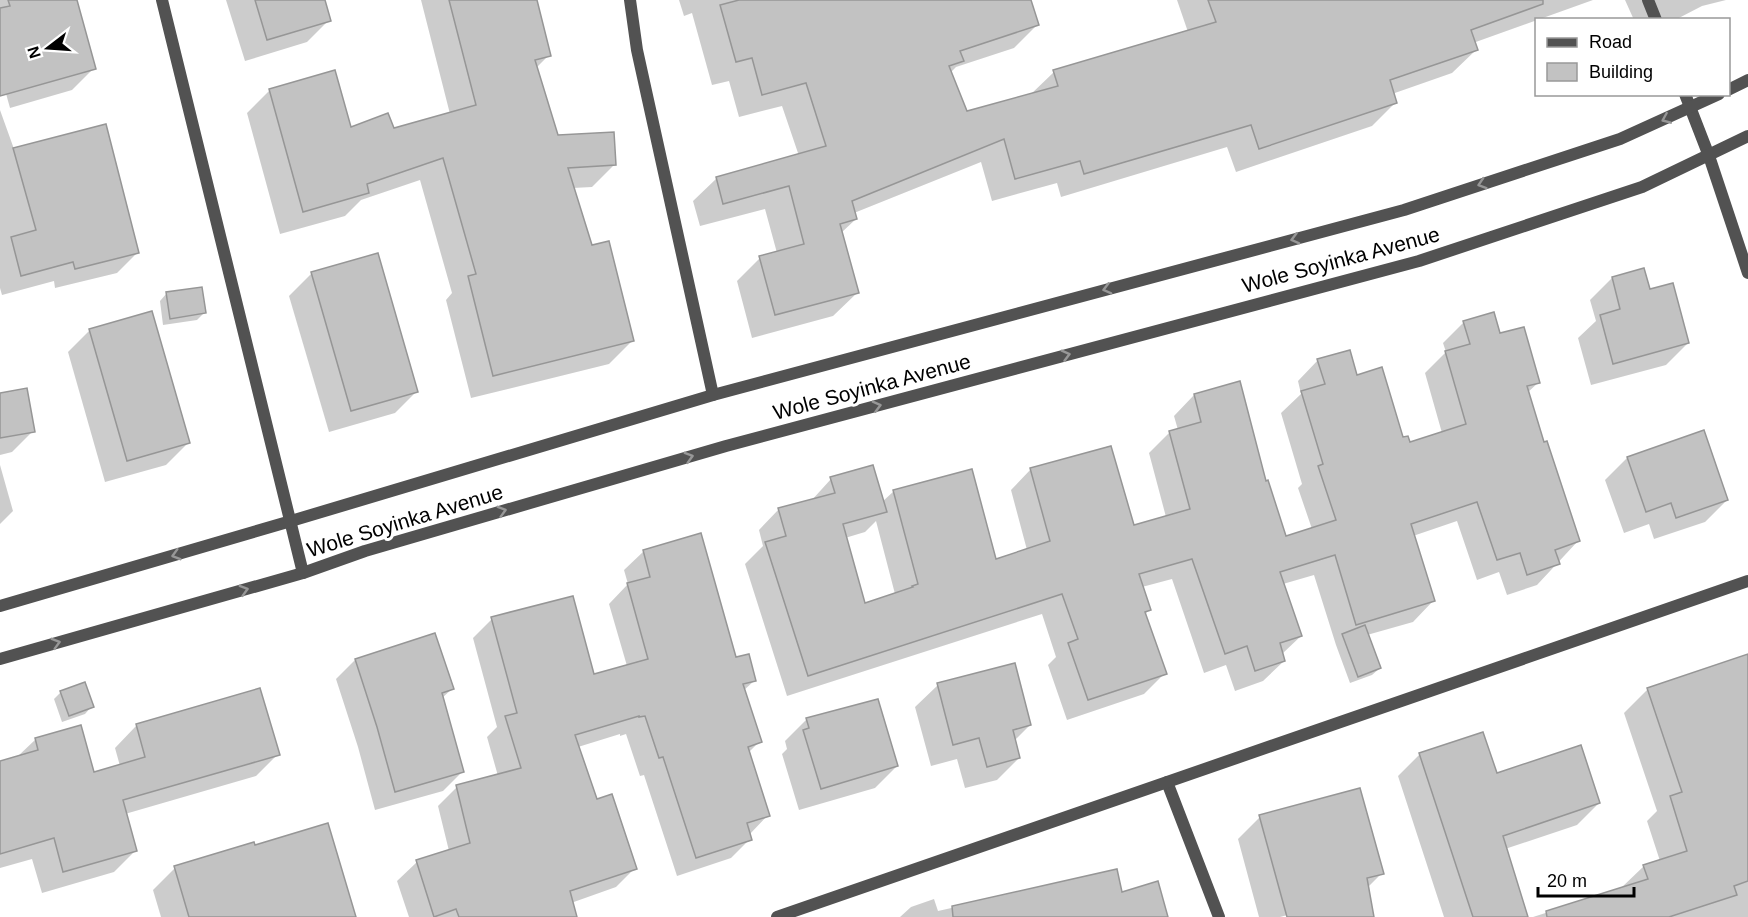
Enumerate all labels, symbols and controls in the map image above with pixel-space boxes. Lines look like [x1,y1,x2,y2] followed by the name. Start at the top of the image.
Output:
[18,18,78,78] north arrow
[1535,18,1730,96] legend
[1589,32,1632,52] text: Road
[24,44,44,60] text: N
[1589,62,1653,82] text: Building
[1661,112,1672,124] one-way arrow
[1477,177,1488,190] one-way arrow
[1240,222,1442,297] street label: Wole Soyinka Avenue
[1290,232,1301,244] one-way arrow
[1102,282,1112,295] one-way arrow
[771,349,973,424] street label: Wole Soyinka Avenue
[1060,350,1071,362] one-way arrow
[872,400,882,413] one-way arrow
[683,452,694,464] one-way arrow
[304,480,506,561] street label: Wole Soyinka Avenue
[496,506,507,518] one-way arrow
[171,548,182,560] one-way arrow
[238,585,249,597] one-way arrow
[50,638,61,650] one-way arrow
[1538,860,1634,898] scale bar
[1547,871,1587,891] text: 20 m

